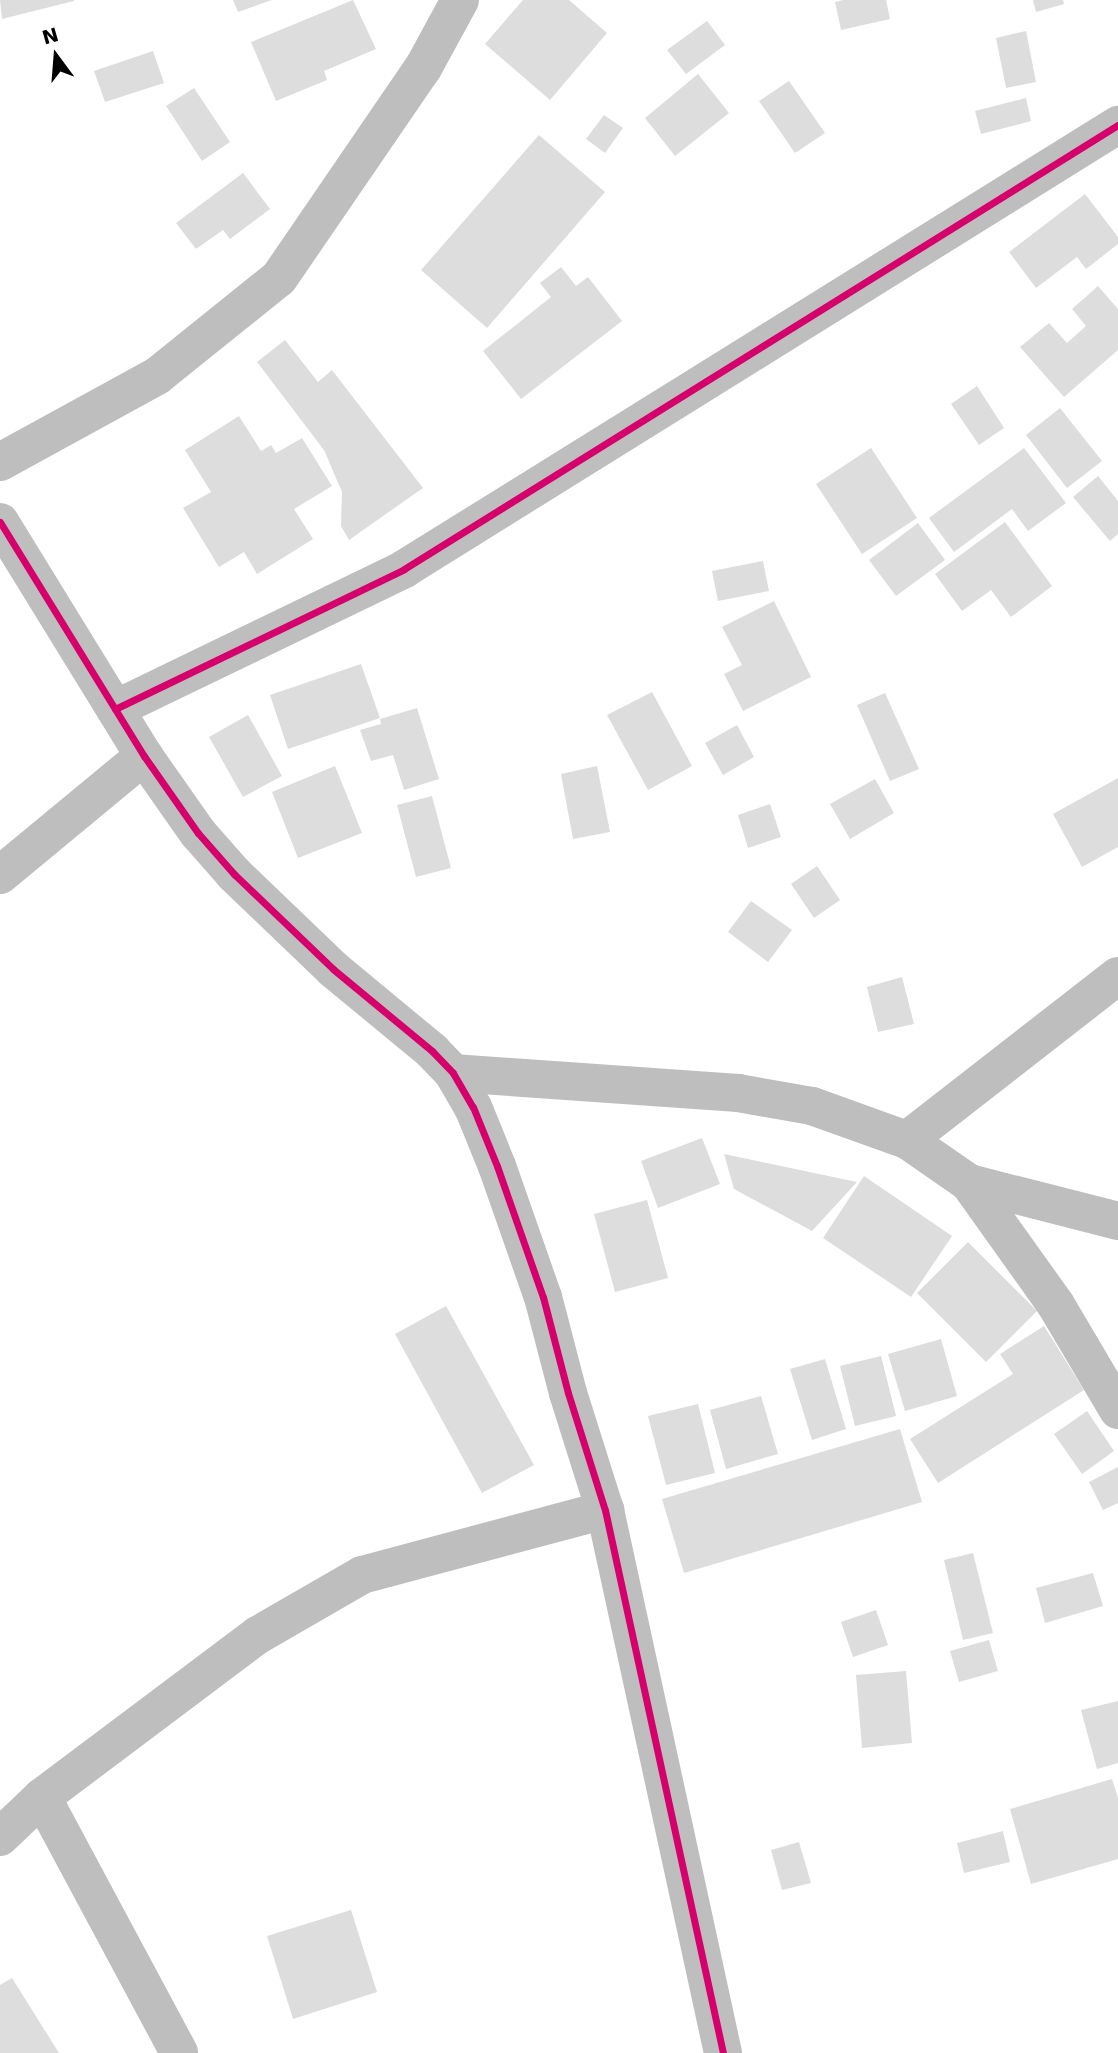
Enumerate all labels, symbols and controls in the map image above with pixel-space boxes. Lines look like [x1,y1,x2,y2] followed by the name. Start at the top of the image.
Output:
[21,21,91,91] north arrow
[40,23,61,49] text: N

